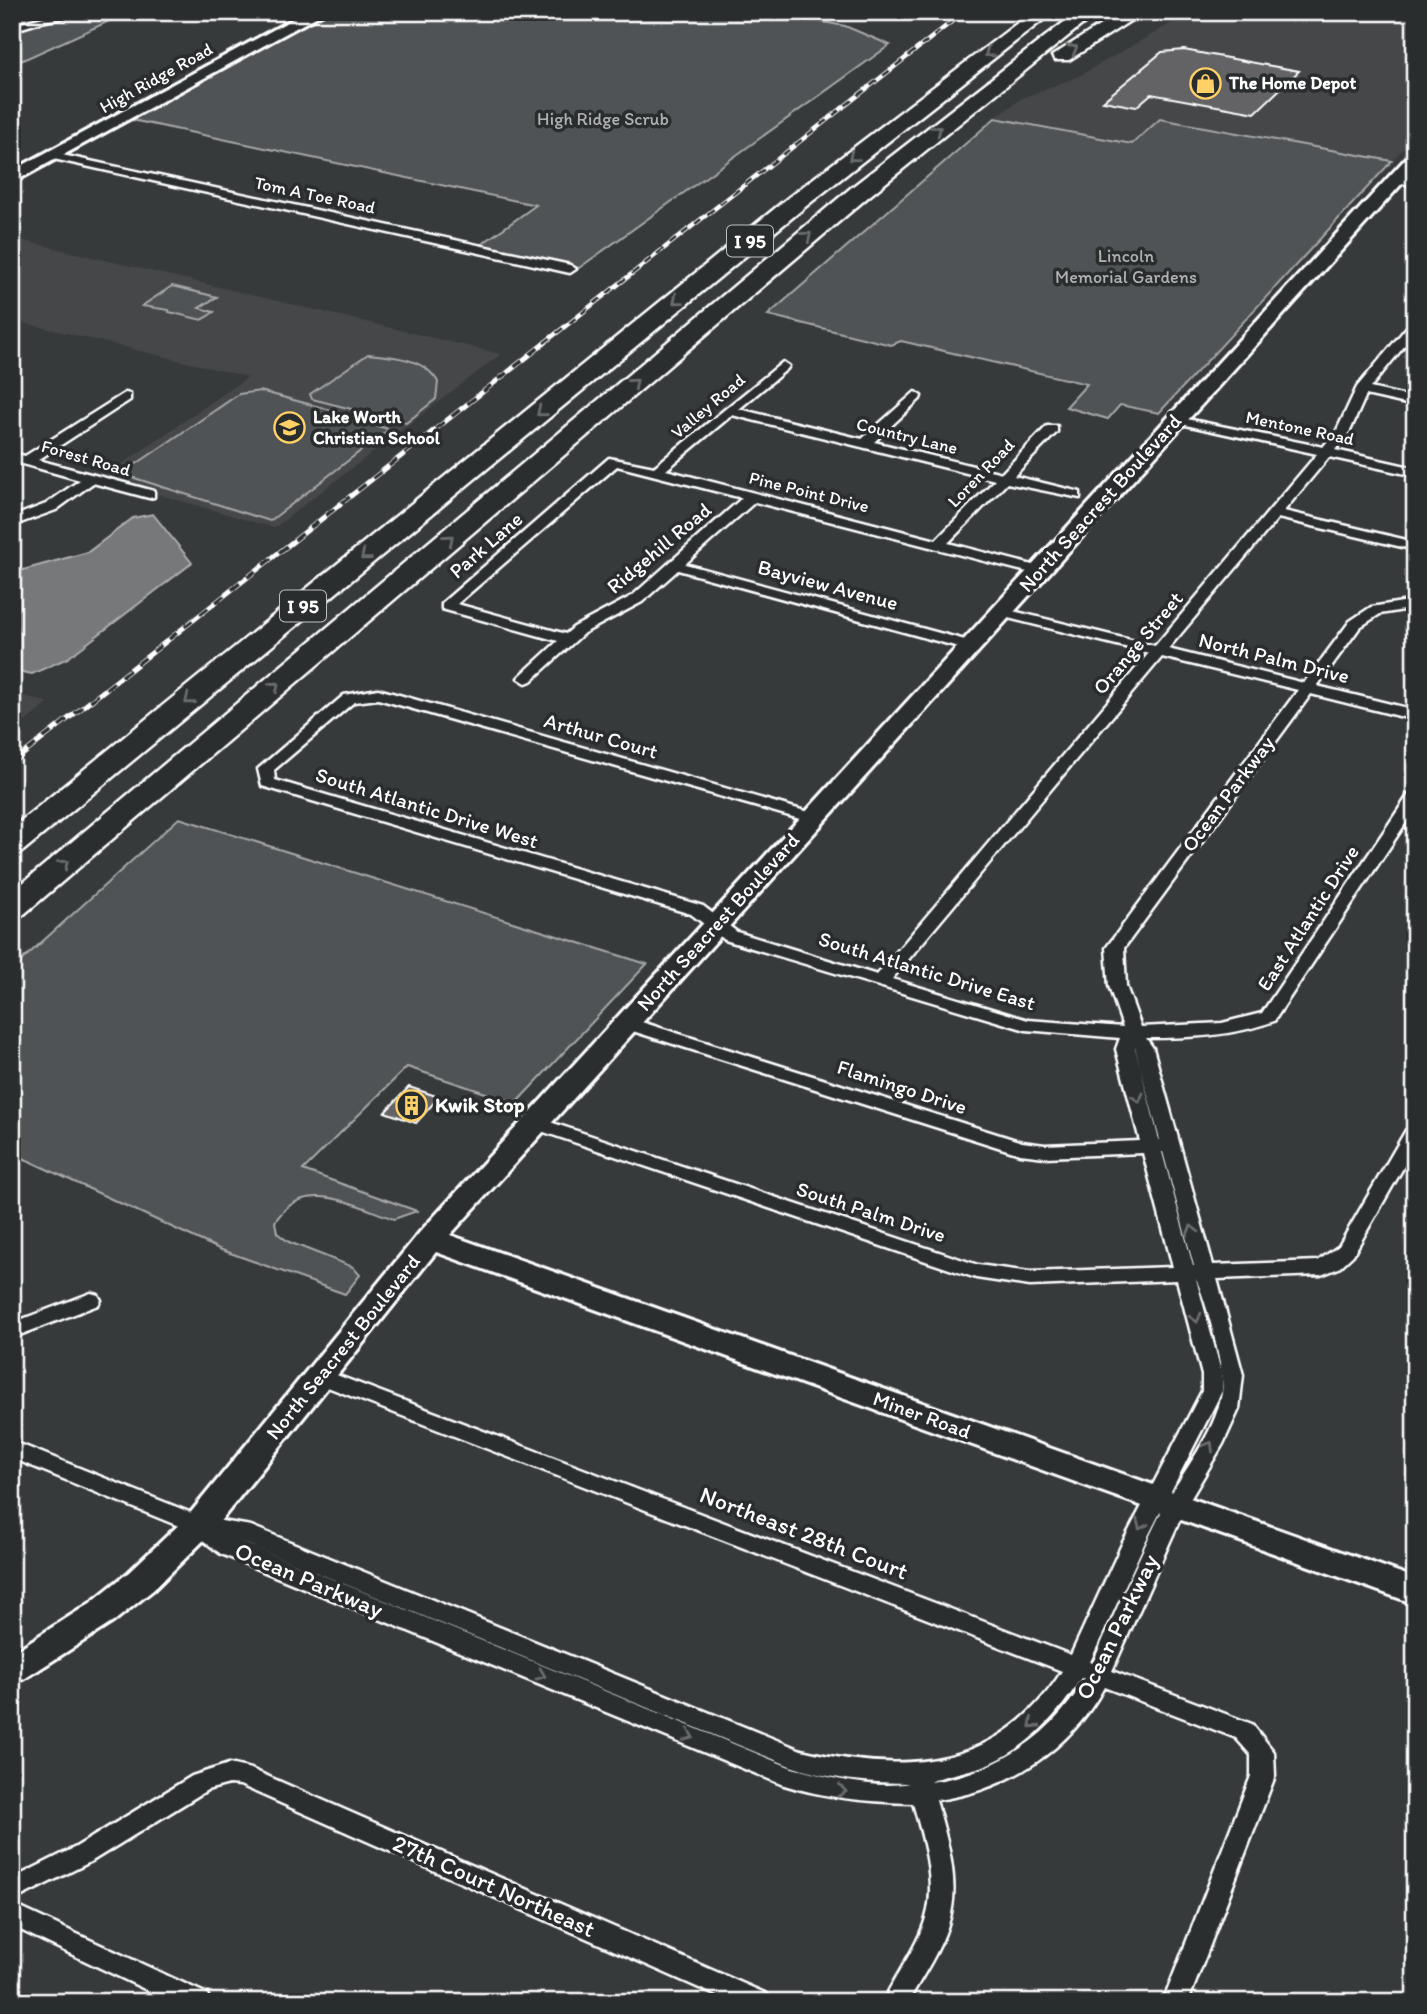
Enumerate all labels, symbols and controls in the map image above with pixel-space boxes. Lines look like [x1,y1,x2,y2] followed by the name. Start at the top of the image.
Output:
[96,38,217,118] street label: High Ridge Road
[1066,44,1079,57] one-way arrow
[984,45,997,58] one-way arrow
[1189,66,1223,100] shop icon: The Home Depot
[1228,72,1356,94] place label: The Home Depot
[537,108,669,130] park label: High Ridge Scrub
[929,126,942,139] one-way arrow
[849,148,861,161] one-way arrow
[252,171,378,219] street label: Tom A Toe Road
[727,226,773,256] road number: I 95
[799,232,812,244] one-way arrow
[1055,245,1197,288] park label: Lincoln Memorial Gardens
[672,292,685,304] one-way arrow
[667,369,750,443] street label: Valley Road
[625,379,638,391] one-way arrow
[536,404,549,416] one-way arrow
[313,406,441,449] place label: Lake Worth Christian School
[1244,406,1356,450] street label: Mentone Road
[1013,408,1186,597] street label: North Seacrest Boulevard
[273,410,307,444] school or university icon: Lake Worth Christian School
[854,413,960,459] street label: Country Lane
[943,434,1019,512] street label: Loren Road
[39,435,133,481] street label: Forest Road
[747,466,871,518] street label: Pine Point Drive
[601,496,716,598] street label: Ridgehill Road
[444,506,527,583] street label: Park Lane
[441,535,454,547] one-way arrow
[360,548,373,560] one-way arrow
[755,554,901,615] street label: Bayview Avenue
[1087,586,1188,699] street label: Orange Street
[280,590,326,622] road number: I 95
[1196,627,1352,688] street label: North Palm Drive
[267,682,280,694] one-way arrow
[184,692,197,704] one-way arrow
[541,707,661,764] street label: Arthur Court
[1176,731,1279,857] street label: Ocean Parkway
[313,762,542,853] street label: South Atlantic Drive West
[631,827,804,1016] street label: North Seacrest Boulevard
[1251,840,1364,995] street label: East Atlantic Drive
[56,860,69,872] one-way arrow
[816,926,1039,1015] street label: South Atlantic Drive East
[834,1054,970,1119] street label: Flamingo Drive
[395,1088,429,1122] building icon: Kwik Stop
[435,1092,525,1118] place label: Kwik Stop
[1130,1092,1144,1104] one-way arrow
[793,1176,949,1247] street label: South Palm Drive
[1186,1224,1200,1236] one-way arrow
[260,1249,425,1444] street label: North Seacrest Boulevard
[1188,1312,1203,1324] one-way arrow
[870,1385,975,1444] street label: Miner Road
[1201,1441,1214,1453] one-way arrow
[696,1479,912,1586] street label: Northeast 28th Court
[1135,1518,1149,1530] one-way arrow
[231,1535,388,1624] street label: Ocean Parkway
[1069,1549,1165,1704] street label: Ocean Parkway
[534,1667,546,1681] one-way arrow
[1028,1716,1041,1728] one-way arrow
[681,1728,694,1742] one-way arrow
[836,1783,848,1798] one-way arrow
[389,1828,600,1943] street label: 27th Court Northeast

